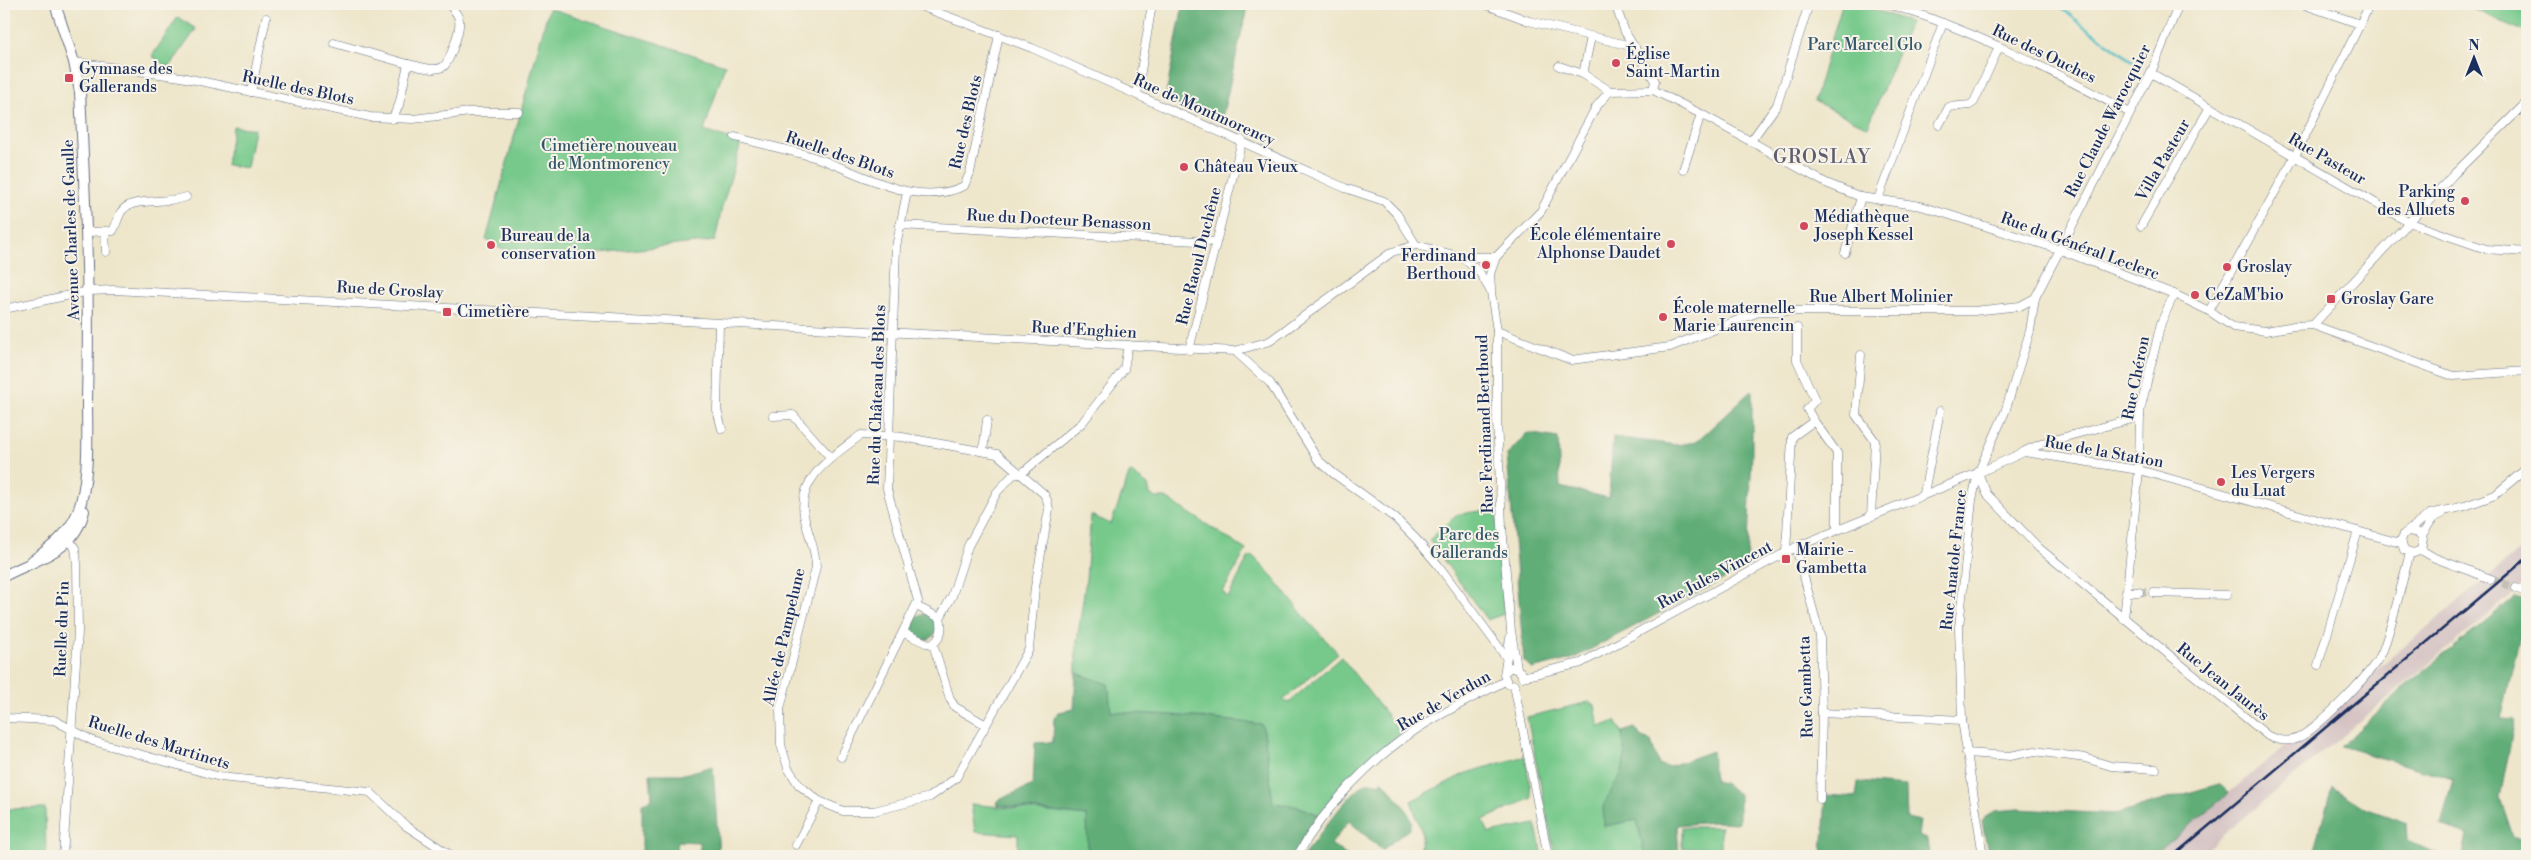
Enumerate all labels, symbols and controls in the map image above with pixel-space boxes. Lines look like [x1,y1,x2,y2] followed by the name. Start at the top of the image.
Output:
[1989,20,2099,88] street label: Rue des Ouches
[2448,32,2498,82] north arrow
[1808,35,1922,55] park label: Parc Marcel Glo
[2468,37,2480,55] text: N
[2061,41,2155,201] street label: Rue Claude Warocquier
[1626,42,1721,82] place label: Église Saint-Martin
[1610,57,1622,69] marker: Église Saint-Martin
[79,59,173,97] place label: Gymnase des Gallerands
[240,66,356,110] street label: Ruelle des Blots
[1130,70,1278,150] street label: Rue de Montmorency
[63,72,75,84] marker: Gymnase des Gallerands
[945,73,987,171] street label: Rue des Blots
[2131,115,2195,206] street label: Villa Pasteur
[783,127,897,183] street label: Ruelle des Blots
[2285,129,2370,189] street label: Rue Pasteur
[541,136,677,174] park label: Cimetière nouveau de Montmorency
[58,139,84,322] street label: Avenue Charles de Gaulle
[1773,145,1872,169] district label: GROSLAY
[1194,157,1299,177] place label: Château Vieux
[1178,161,1190,173] marker: Château Vieux
[2377,182,2456,220] place label: Parking des Alluets
[1172,185,1226,327] street label: Rue Raoul Duchêne
[2459,195,2471,207] marker: Parking des Alluets
[966,205,1152,235] street label: Rue du Docteur Benasson
[1813,207,1914,245] place label: Médiathèque Joseph Kessel
[1998,208,2162,284] street label: Rue du Général Leclerc
[1798,220,1810,232] marker: Médiathèque Joseph Kessel
[1530,223,1661,263] place label: École élémentaire Alphonse Daudet
[500,226,596,264] place label: Bureau de la conservation
[1665,238,1677,250] marker: École élémentaire Alphonse Daudet
[485,239,497,251] marker: Bureau de la conservation
[1401,246,1476,284] place label: Ferdinand Berthoud
[2237,257,2292,277] place label: Groslay
[1480,259,1492,271] marker: Ferdinand Berthoud
[2221,261,2233,273] marker: Groslay
[336,277,444,303] street label: Rue de Groslay
[2205,285,2284,305] place label: CeZaM'bio
[1809,287,1953,307] street label: Rue Albert Molinier
[2189,289,2201,301] marker: CeZaM'bio
[2341,289,2434,309] place label: Groslay Gare
[2325,293,2337,305] marker: Groslay Gare
[1673,296,1795,336] place label: École maternelle Marie Laurencin
[457,302,529,322] place label: Cimetière
[864,304,890,486] street label: Rue du Château des Blots
[441,306,453,318] marker: Cimetière
[1657,311,1669,323] marker: École maternelle Marie Laurencin
[1031,317,1138,343] street label: Rue d'Enghien
[1472,334,1498,514] street label: Rue Ferdinand Berthoud
[2118,334,2154,422] street label: Rue Chéron
[2043,432,2166,472] street label: Rue de la Station
[2231,463,2315,501] place label: Les Vergers du Luat
[2215,476,2227,488] marker: Les Vergers du Luat
[1937,488,1971,632] street label: Rue Anatole France
[1430,525,1508,563] park label: Parc des Gallerands
[1654,536,1776,614] street label: Rue Jules Vincent
[1796,540,1868,578] place label: Mairie - Gambetta
[1780,553,1792,565] marker: Mairie - Gambetta
[758,566,810,709] street label: Allée de Pampelune
[50,580,74,678] street label: Ruelle du Pin
[1794,635,1818,738] street label: Rue Gambetta
[2173,639,2273,725] street label: Rue Jean Jaurès
[1394,666,1495,736] street label: Rue de Verdun
[86,712,232,774] street label: Ruelle des Martinets

